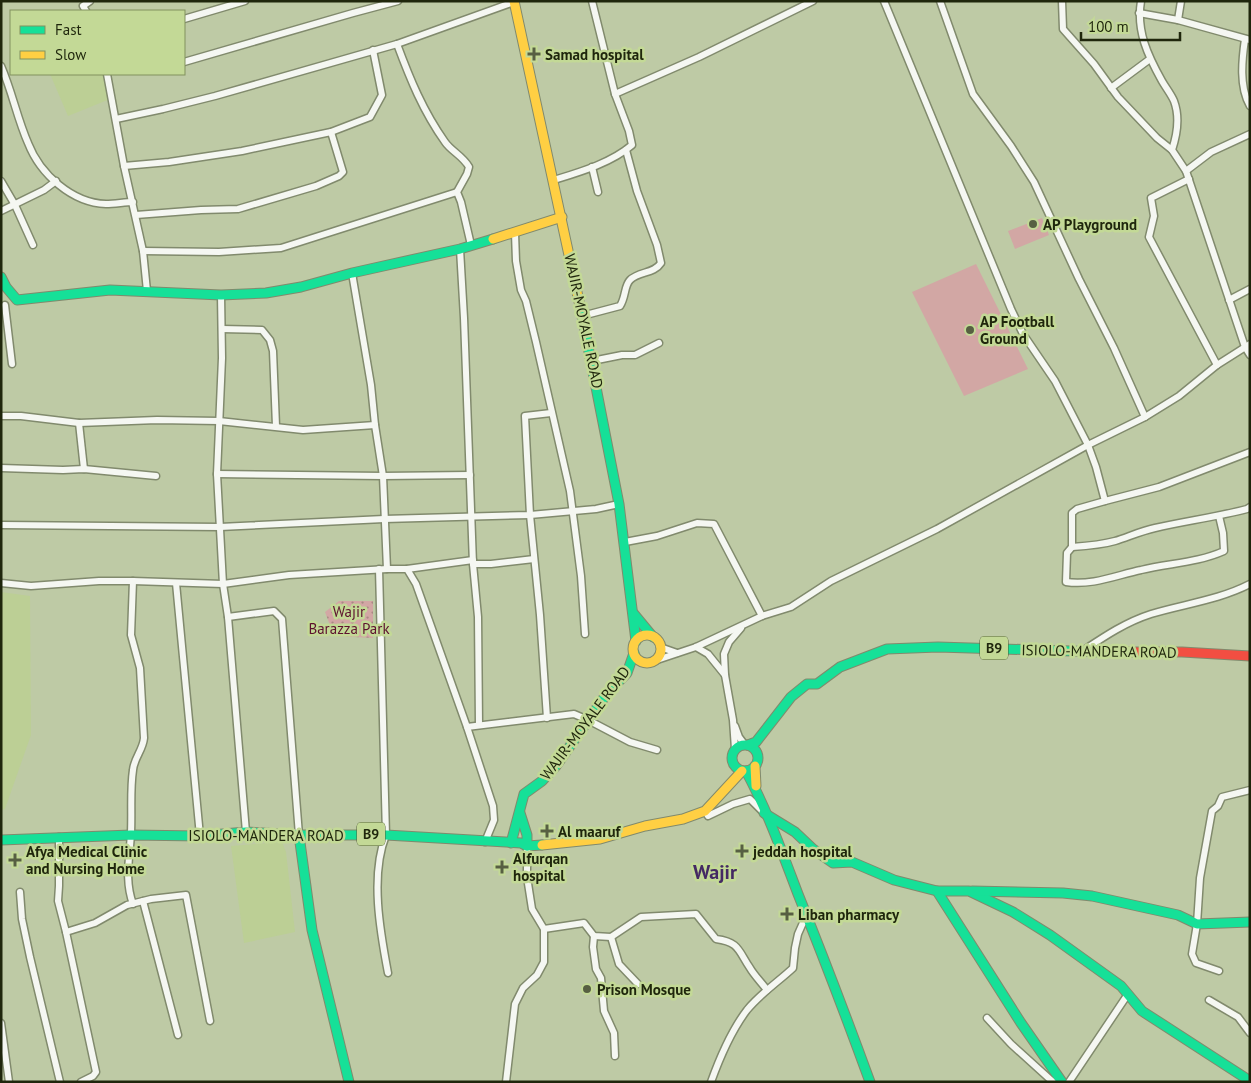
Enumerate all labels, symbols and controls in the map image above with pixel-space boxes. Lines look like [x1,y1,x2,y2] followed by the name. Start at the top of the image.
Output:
[10,10,185,75] legend
[1081,10,1180,42] scale bar
[1088,17,1129,36] text: 100 m
[55,20,82,39] text: Fast
[55,45,86,64] text: Slow
[545,45,644,64] place label: Samad hospital
[527,47,541,61] marker: Samad hospital
[1043,215,1137,234] place label: AP Playground
[1027,218,1039,230] marker: AP Playground
[560,252,608,390] street label: WAJIR-MOYALE ROAD
[980,312,1055,348] place label: AP Football Ground
[964,324,976,336] marker: AP Football Ground
[308,602,390,638] park label: Wajir Barazza Park
[980,636,1008,660] road number: B9
[1021,640,1177,662] street label: ISIOLO-MANDERA ROAD
[536,662,634,784] street label: WAJIR-MOYALE ROAD
[357,822,385,846] road number: B9
[558,822,622,841] place label: Al maaruf
[540,824,554,838] marker: Al maaruf
[188,826,344,845] street label: ISIOLO-MANDERA ROAD
[26,842,148,878] place label: Afya Medical Clinic and Nursing Home
[752,842,853,861] place label: jeddah hospital
[735,844,749,858] marker: jeddah hospital
[513,849,568,885] place label: Alfurqan hospital
[8,853,22,867] marker: Afya Medical Clinic and Nursing Home
[693,859,737,885] district label: Wajir
[495,860,509,874] marker: Alfurqan hospital
[798,905,900,924] place label: Liban pharmacy
[780,907,794,921] marker: Liban pharmacy
[597,980,691,999] place label: Prison Mosque
[581,983,593,995] marker: Prison Mosque

